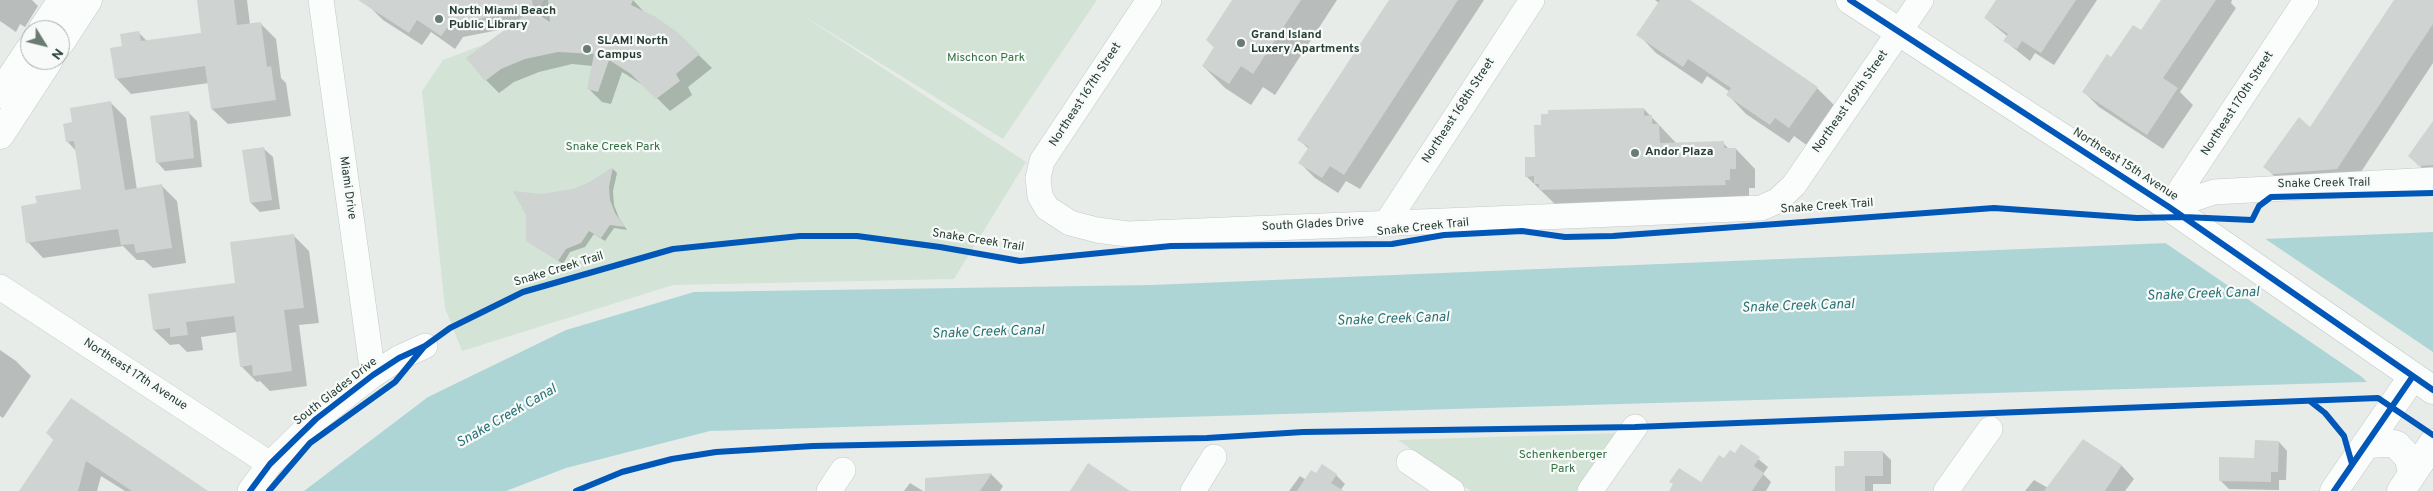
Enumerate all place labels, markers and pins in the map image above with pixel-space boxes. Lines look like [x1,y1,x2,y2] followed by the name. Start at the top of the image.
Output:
[449,5,556,33] place label: North Miami Beach Public Library
[433,13,445,25] marker: North Miami Beach Public Library
[1251,29,1360,57] place label: Grand Island Luxery Apartments
[597,35,668,63] place label: SLAM! North Campus
[1235,37,1247,49] marker: Grand Island Luxery Apartments
[581,43,593,55] marker: SLAM! North Campus
[1645,146,1713,160] place label: Andor Plaza
[1629,147,1641,159] marker: Andor Plaza

